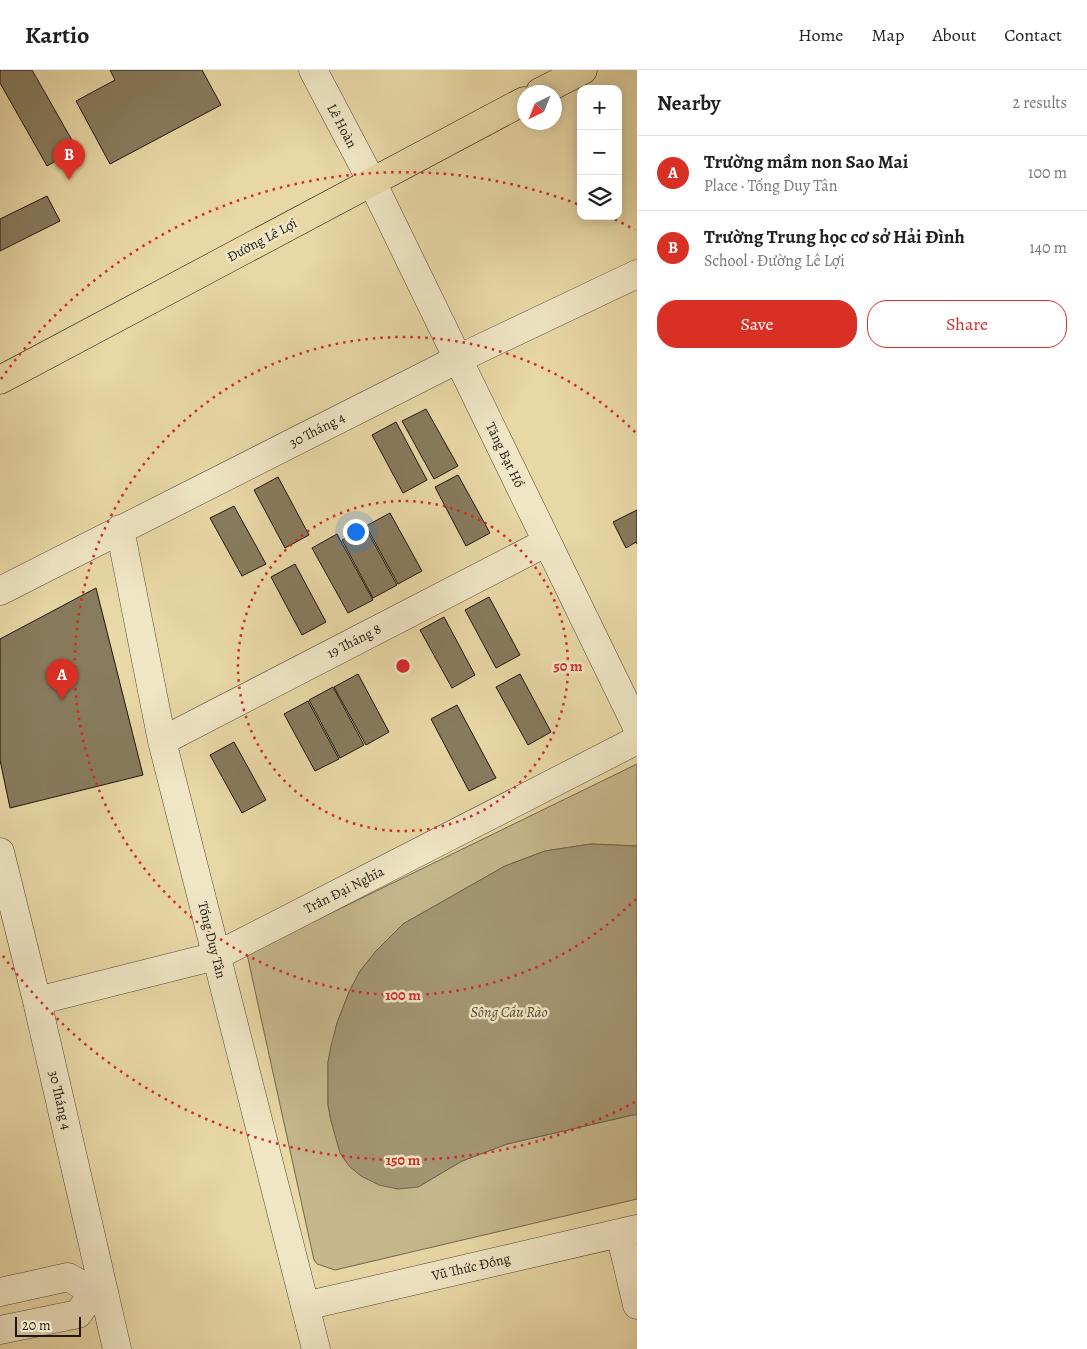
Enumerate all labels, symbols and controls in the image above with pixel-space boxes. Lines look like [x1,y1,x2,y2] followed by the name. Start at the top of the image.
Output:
[25,19,89,51] text: Kartio
[798,23,843,47] text: Home
[871,23,904,47] text: Map
[932,23,976,47] text: About
[1004,23,1062,47] text: Contact
[517,85,562,130] north arrow
[577,85,622,220] map controls
[577,85,622,130] button: +
[657,89,720,117] text: Nearby
[1012,92,1067,114] text: 2 results
[322,101,362,152] street label: Lê Hoàn
[577,130,622,175] button: −
[53,139,85,180] pin: B
[704,149,908,175] text: Trường mầm non Sao Mai
[668,162,678,184] text: A
[1028,162,1067,184] text: 100 m
[577,175,622,220] button: layers
[704,175,837,197] text: Place · Tống Duy Tân
[224,214,300,266] street label: Đường Lê Lợi
[704,224,965,250] text: Trường Trung học cơ sở Hải Đình
[668,237,678,259] text: B
[1029,237,1067,259] text: 140 m
[704,250,845,272] text: School · Đường Lê Lợi
[657,300,857,348] button: Save
[867,300,1067,348] button: Share
[286,408,348,452] street label: 30 Tháng 4
[481,419,529,491] street label: Tăng Bạt Hổ
[343,519,369,545] your location
[324,619,385,663] street label: 19 Tháng 8
[553,656,583,676] text: 50 m
[394,657,412,675] centre of rings
[46,659,78,700] pin: A
[301,861,388,918] street label: Trần Đại Nghĩa
[193,899,231,981] street label: Tống Duy Tân
[385,985,421,1005] text: 100 m
[471,1002,547,1022] water label: Sông Cầu Rào
[44,1069,76,1131] street label: 30 Tháng 4
[386,1150,421,1170] text: 150 m
[429,1249,512,1286] street label: Vũ Thức Đồng
[15,1314,81,1337] scale bar
[22,1316,51,1335] text: 20 m

